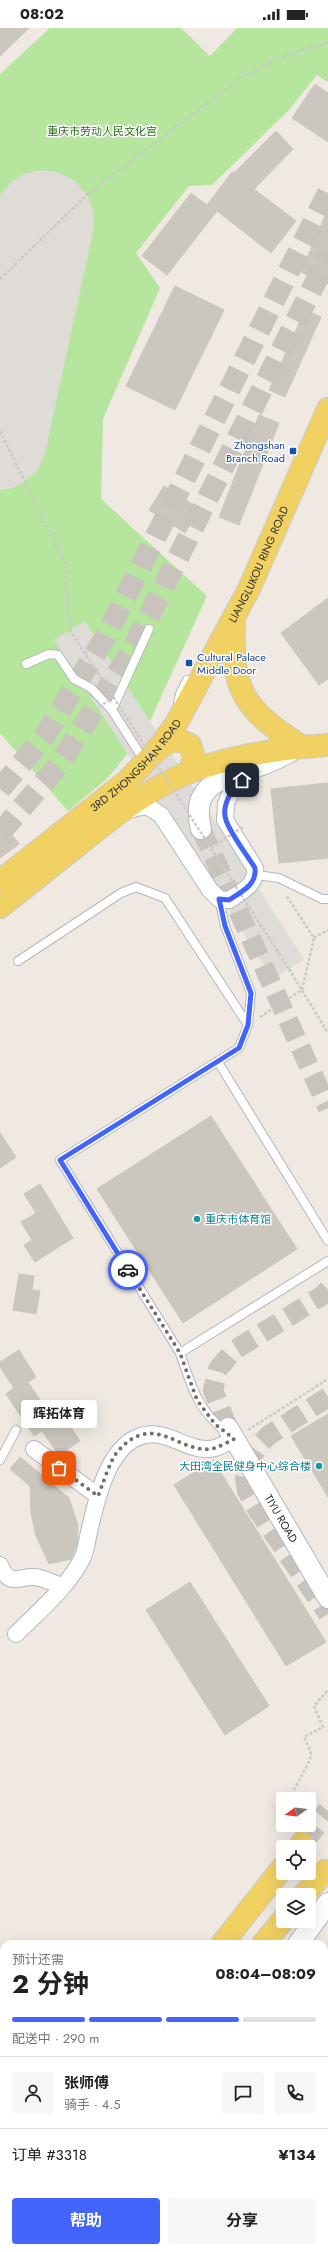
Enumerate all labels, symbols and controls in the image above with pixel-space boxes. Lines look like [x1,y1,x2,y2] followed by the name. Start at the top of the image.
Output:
[20,3,64,25] text: 08:02
[47,123,157,139] park label: 重庆市劳动人民文化宫
[226,437,285,466] place label: Zhongshan Branch Road
[288,446,298,456] marker: Zhongshan Branch Road
[224,503,293,625] street label: LIANGLUKOU RING ROAD
[197,649,266,678] place label: Cultural Palace Middle Door
[184,658,194,668] marker: Cultural Palace Middle Door
[87,716,185,815] street label: 3RD ZHONGSHAN ROAD
[225,763,259,797] pin
[231,769,253,791] icon: home
[205,1211,271,1227] place label: 重庆市体育馆
[192,1214,202,1224] marker: 重庆市体育馆
[108,1250,148,1290] courier
[117,1259,139,1281] icon: car
[21,1400,97,1428] callout: 辉拓体育
[33,1404,85,1423] text: 辉拓体育
[42,1451,76,1485] pin
[48,1457,70,1479] icon: bag
[179,1458,311,1474] place label: 大田湾全民健身中心综合楼
[314,1461,324,1471] marker: 大田湾全民健身中心综合楼
[261,1491,302,1546] street label: TIYU ROAD
[276,1792,316,1832] north arrow
[276,1792,316,1928] map controls
[276,1840,316,1880] button: locate
[276,1888,316,1928] button: layers
[12,1950,64,1969] text: 预计还需
[216,1963,316,1985] text: 08:04–08:09
[12,1965,89,2003] text: 2 分钟
[12,2029,99,2048] text: 配送中 · 290 m
[12,2072,54,2114] button: person
[64,2072,109,2094] text: 张师傅
[222,2072,264,2114] button: chat
[274,2072,316,2114] button: phone
[64,2095,121,2114] text: 骑手 · 4.5
[12,2144,87,2166] text: 订单 #3318
[279,2144,316,2166] text: ¥134
[12,2198,160,2244] button: 帮助
[168,2198,316,2244] button: 分享

